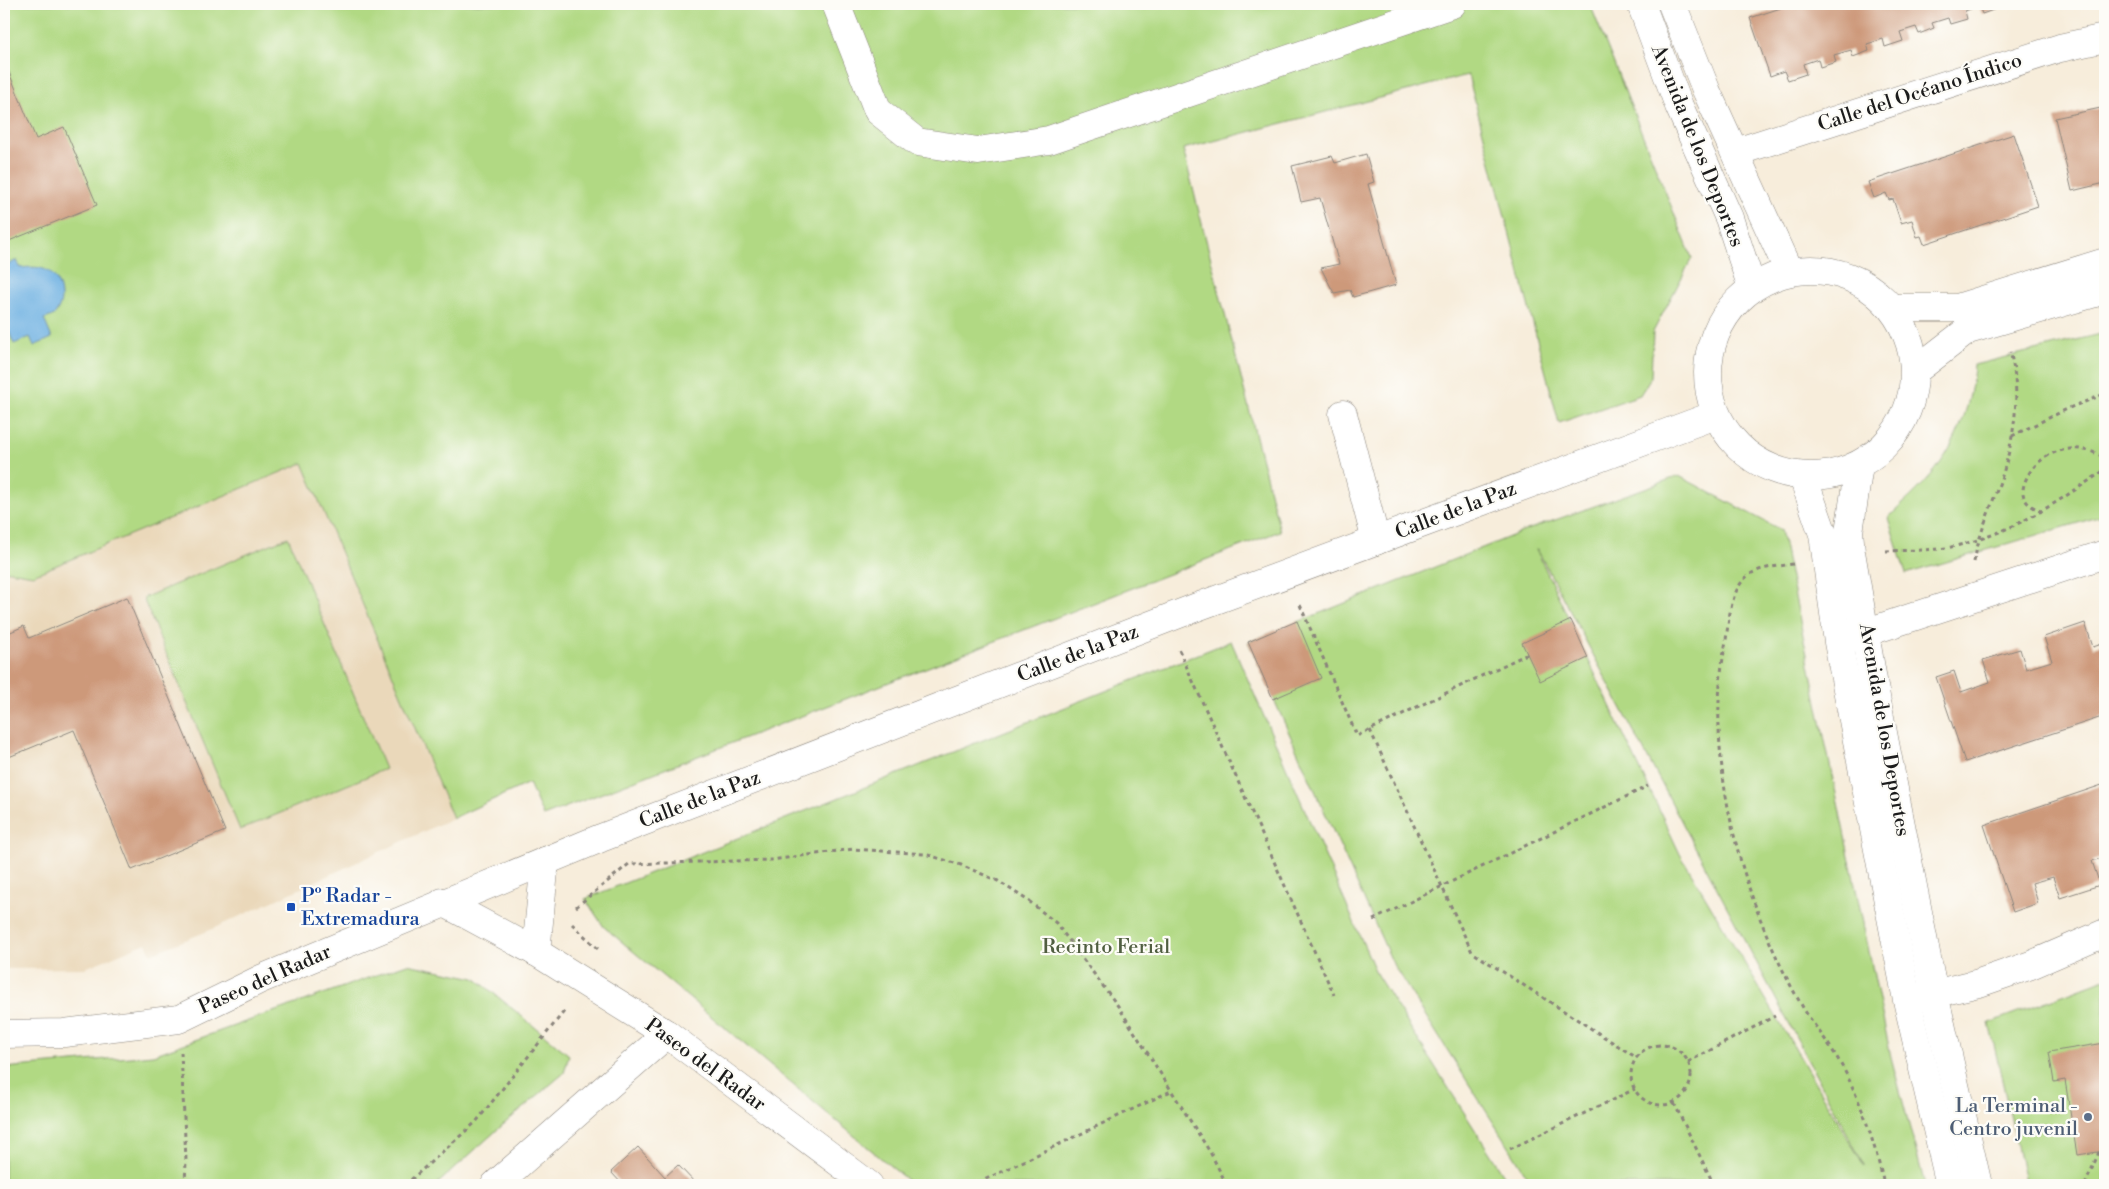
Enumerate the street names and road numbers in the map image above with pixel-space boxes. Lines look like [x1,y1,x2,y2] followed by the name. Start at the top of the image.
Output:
[1645,40,1749,251] street label: Avenida de los Deportes
[1814,47,2025,138] street label: Calle del Océano Índico
[1392,476,1520,546] street label: Calle de la Paz
[1014,619,1142,689] street label: Calle de la Paz
[1853,621,1915,838] street label: Avenida de los Deportes
[636,765,764,835] street label: Calle de la Paz
[195,939,336,1021] street label: Paseo del Radar
[640,1013,770,1117] street label: Paseo del Radar

